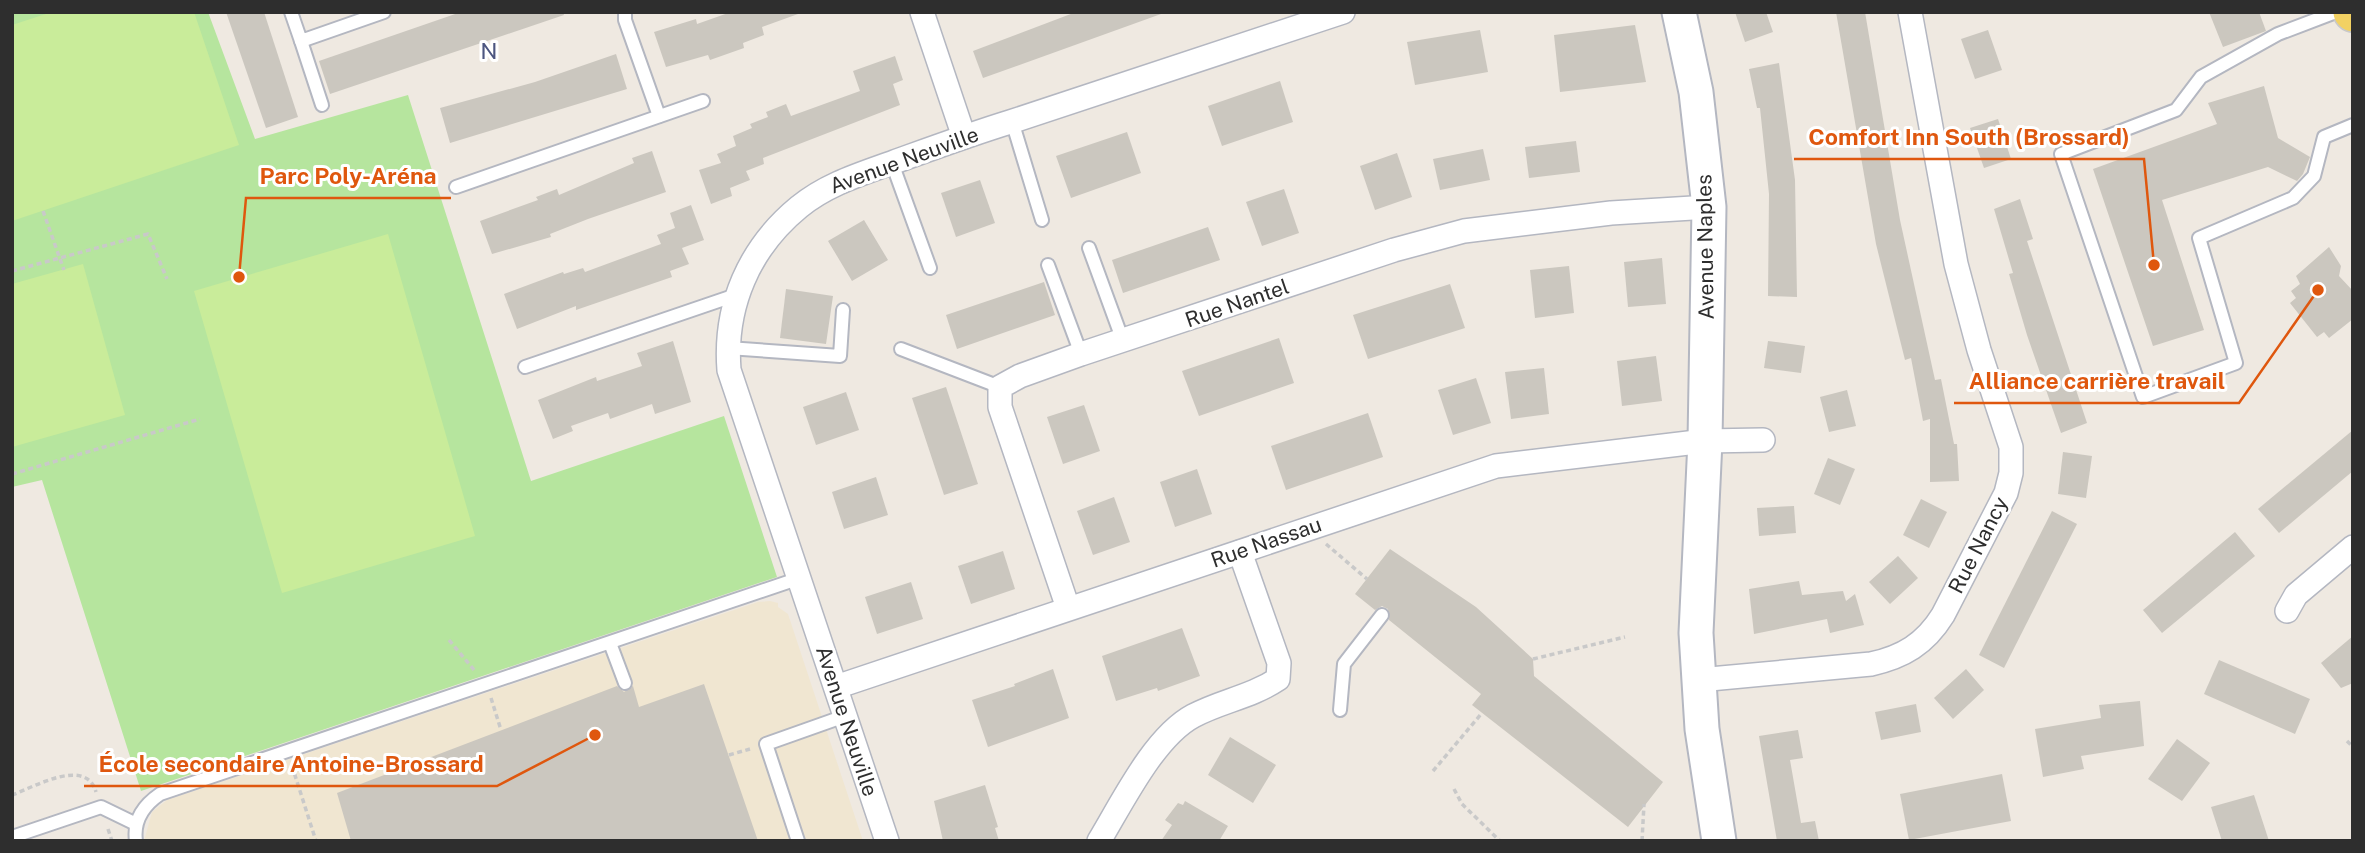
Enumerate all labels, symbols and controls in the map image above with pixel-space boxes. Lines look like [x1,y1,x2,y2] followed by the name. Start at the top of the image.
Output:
[480,37,500,64] district label: N
[1794,115,2144,159] callout: Comfort Inn South (Brossard)
[826,121,982,199] street label: Avenue Neuville
[1808,123,2130,150] text: Comfort Inn South (Brossard)
[246,154,451,198] callout: Parc Poly-Aréna
[260,162,437,189] text: Parc Poly-Aréna
[1691,174,1719,320] street label: Avenue Naples
[1182,274,1292,332] street label: Rue Nantel
[1954,359,2239,403] callout: Alliance carrière travail
[1969,367,2225,394] text: Alliance carrière travail
[1943,493,2013,597] street label: Rue Nancy
[1207,511,1325,573] street label: Rue Nassau
[811,643,883,799] street label: Avenue Neuville
[84,742,497,786] callout: École secondaire Antoine-Brossard
[98,750,484,777] text: École secondaire Antoine-Brossard

